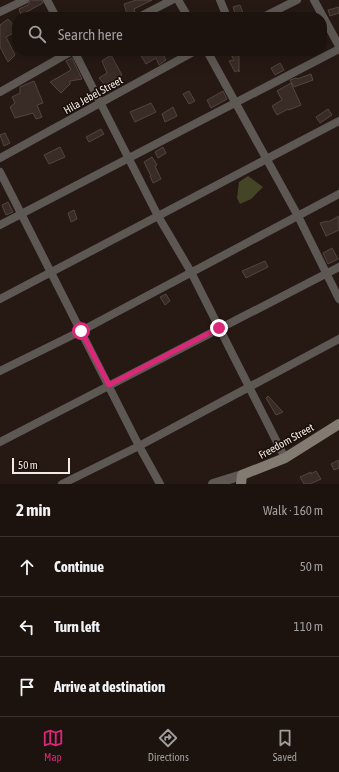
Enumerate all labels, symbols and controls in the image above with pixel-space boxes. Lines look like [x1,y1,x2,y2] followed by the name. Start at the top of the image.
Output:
[12,12,327,56] search box
[26,23,48,45] icon: search
[58,26,123,43] text: Search here
[61,74,125,116] street label: Hila Jebel Street
[210,319,228,337] route end
[72,322,90,340] route start
[256,421,316,461] street label: Freedom Street
[12,456,70,475] scale bar
[18,459,38,471] text: 50 m
[16,500,51,520] text: 2 min
[263,503,323,518] text: Walk · 160 m
[16,556,38,578] icon: ahead
[54,558,104,575] text: Continue
[300,559,323,574] text: 50 m
[16,616,38,638] icon: left
[54,618,100,635] text: Turn left
[294,619,323,634] text: 110 m
[16,676,38,698] icon: arrive
[54,678,165,695] text: Arrive at destination
[42,727,64,763] tab: Map
[148,727,189,763] tab: Directions
[273,727,297,763] tab: Saved

